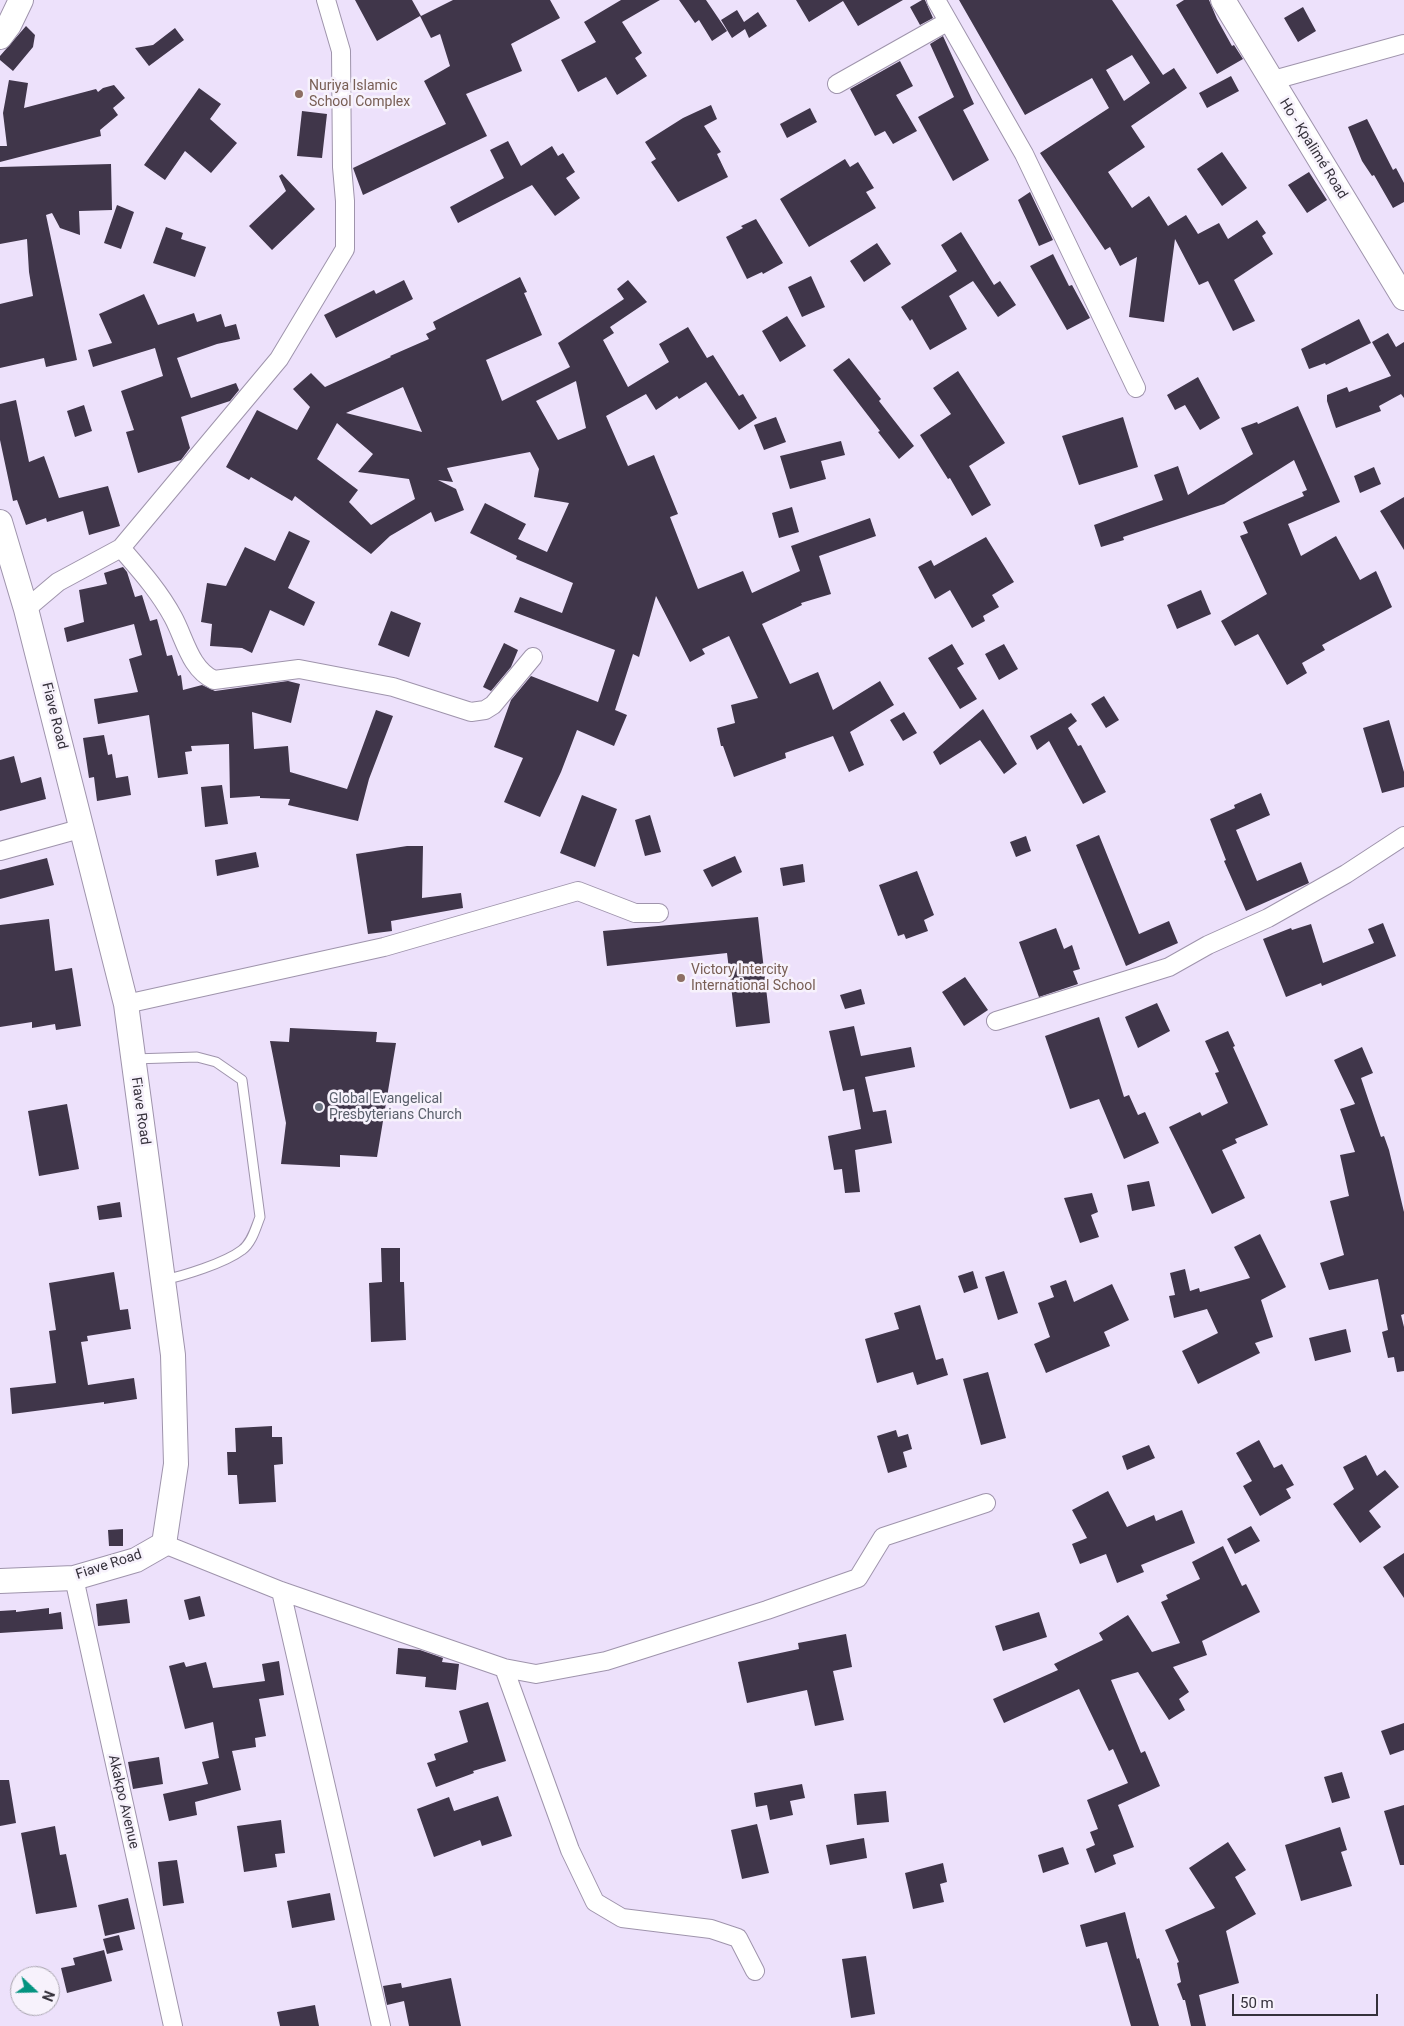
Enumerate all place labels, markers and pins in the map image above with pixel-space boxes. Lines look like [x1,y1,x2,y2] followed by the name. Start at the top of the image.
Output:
[309,78,410,110] place label: Nuriya Islamic School Complex
[293,88,305,100] marker: Nuriya Islamic School Complex
[691,962,816,994] place label: Victory Intercity International School
[675,972,687,984] marker: Victory Intercity International School
[329,1091,462,1124] place label: Global Evangelical Presbyterians Church
[313,1101,325,1113] marker: Global Evangelical Presbyterians Church

